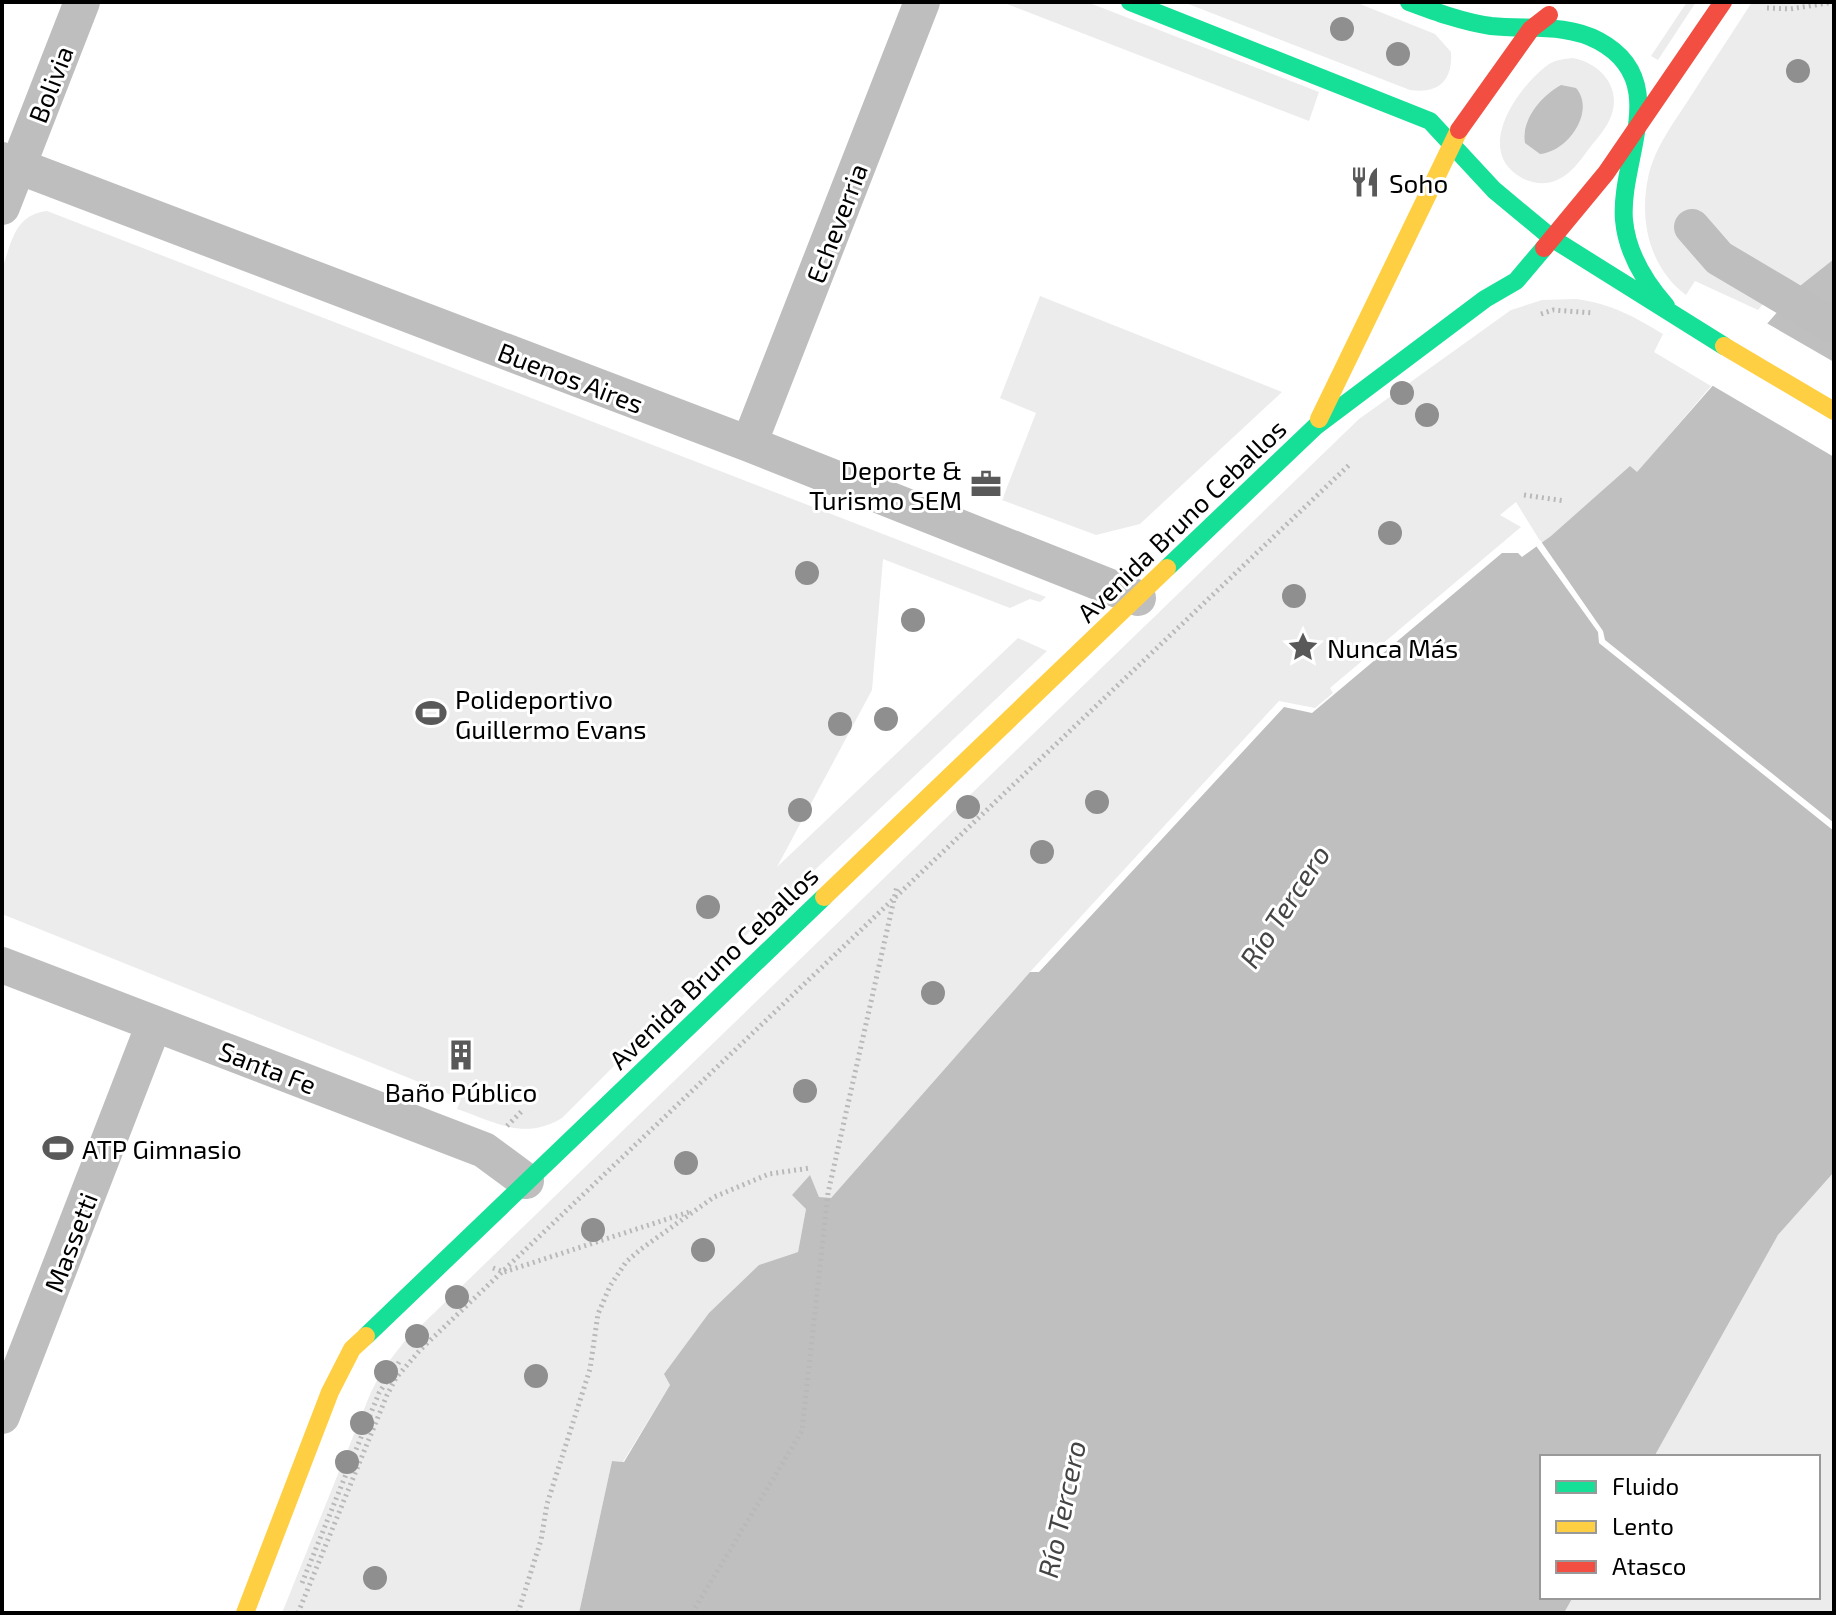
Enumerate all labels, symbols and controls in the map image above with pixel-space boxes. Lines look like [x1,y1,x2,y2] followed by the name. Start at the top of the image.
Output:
[21,41,79,127] street label: Bolivia
[799,159,873,287] street label: Echeverria
[1348,165,1382,199] restaurant icon: Soho
[1389,167,1448,198] place label: Soho
[494,335,648,419] street label: Buenos Aires
[1070,412,1292,628] street label: Avenida Bruno Ceballos
[809,454,962,515] place label: Deporte & Turismo SEM
[969,467,1003,501] office icon: Deporte & Turismo SEM
[1286,630,1320,664] place icon: Nunca Más
[1327,632,1458,663] place label: Nunca Más
[455,683,647,744] place label: Polideportivo Guillermo Evans
[414,696,448,730] sports icon: Polideportivo Guillermo Evans
[1232,838,1336,974] water label: Río Tercero
[602,859,824,1075] street label: Avenida Bruno Ceballos
[215,1034,321,1100] street label: Santa Fe
[444,1038,478,1072] building icon: Baño Público
[385,1076,537,1107] place label: Baño Público
[41,1131,75,1165] sports icon: ATP Gimnasio
[82,1133,242,1164] place label: ATP Gimnasio
[37,1188,103,1296] street label: Massetti
[1030,1437,1092,1581] water label: Río Tercero
[1540,1455,1820,1599] legend
[1612,1471,1679,1500] text: Fluido
[1612,1511,1674,1540] text: Lento
[1612,1551,1686,1580] text: Atasco

